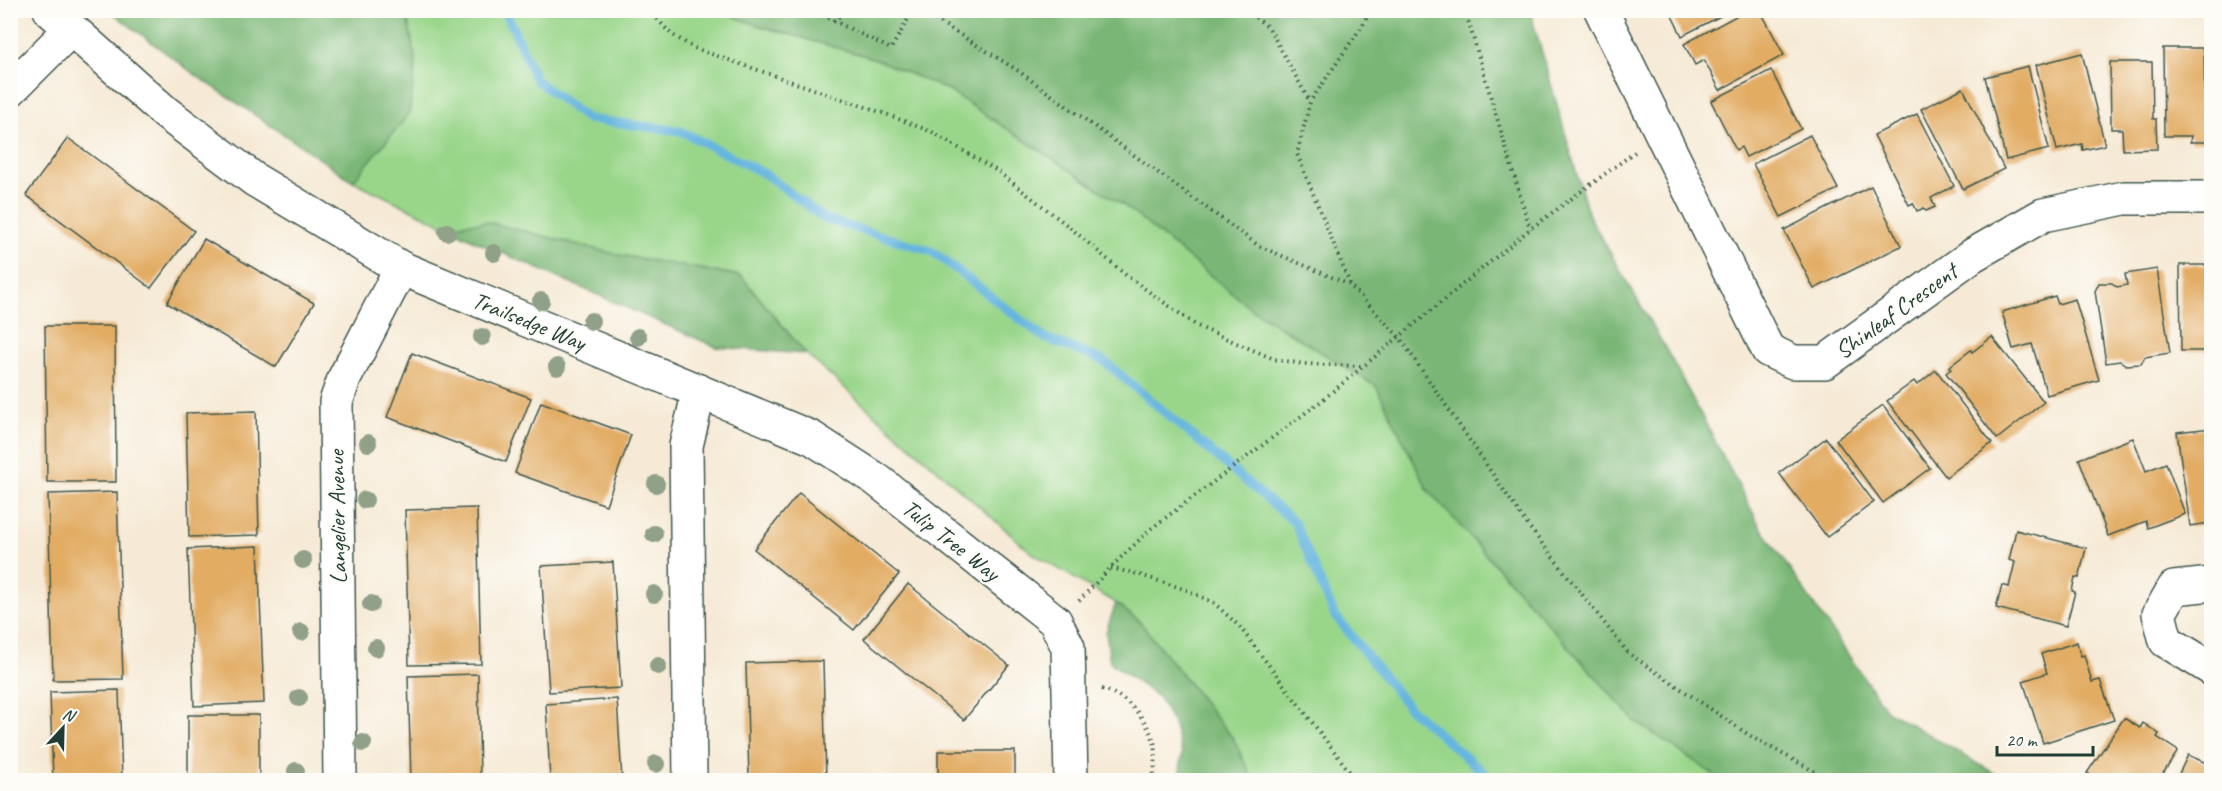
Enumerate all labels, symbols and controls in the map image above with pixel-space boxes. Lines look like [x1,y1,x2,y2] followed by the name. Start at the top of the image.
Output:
[1829,255,1966,365] street label: Shinleaf Crescent
[468,285,592,358] street label: Trailsedge Way
[321,448,353,584] street label: Langelier Avenue
[896,493,1007,589] street label: Tulip Tree Way
[33,698,93,758] north arrow
[60,704,79,727] text: N
[1997,719,2093,757] scale bar
[2006,729,2039,751] text: 20 m

